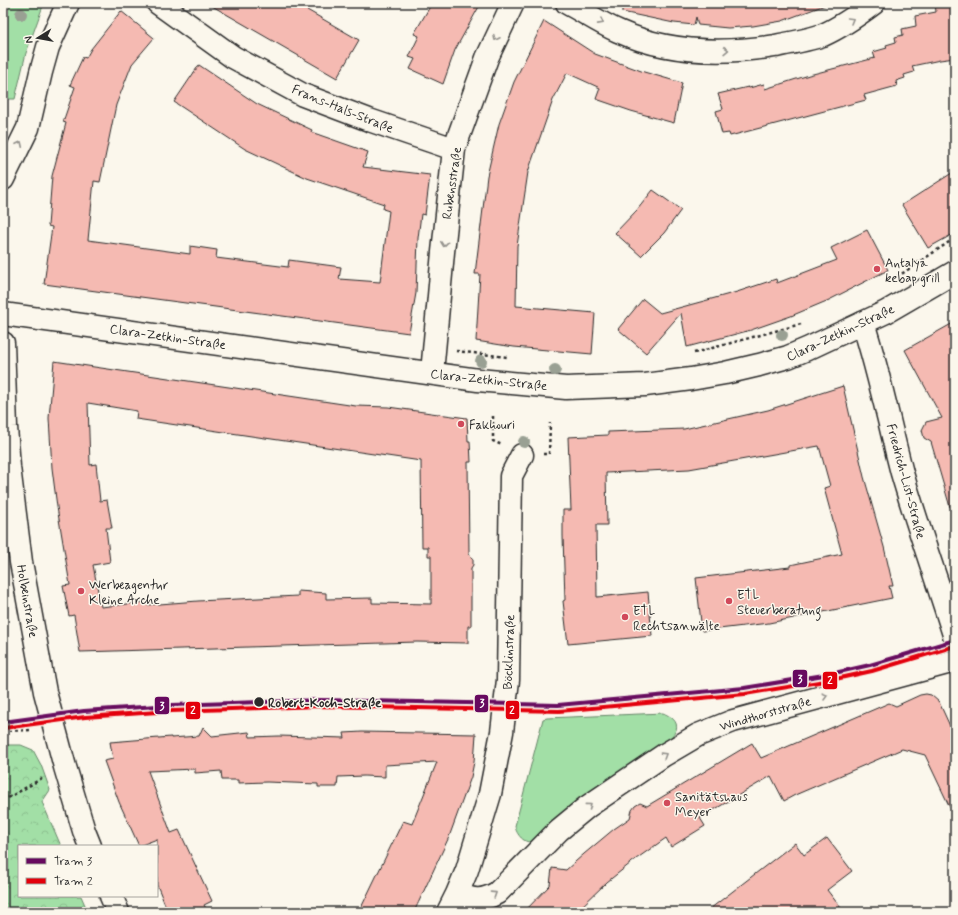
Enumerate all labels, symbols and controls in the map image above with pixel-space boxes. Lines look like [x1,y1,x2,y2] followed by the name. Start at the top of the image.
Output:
[597,17,604,24] one-way arrow
[847,17,854,24] one-way arrow
[18,18,58,58] north arrow
[493,34,501,41] one-way arrow
[22,35,37,45] text: N
[723,46,729,54] one-way arrow
[289,81,396,138] street label: Frans-Hals-Straße
[15,141,23,149] one-way arrow
[439,146,466,221] street label: Rubensstraße
[439,241,448,247] one-way arrow
[885,255,940,287] place label: Antalya kebap grill
[872,264,882,274] marker: Antalya kebap grill
[784,301,897,366] street label: Clara-Zetkin-Straße
[108,321,227,354] street label: Clara-Zetkin-Straße
[430,366,548,395] street label: Clara-Zetkin-Straße
[469,417,515,434] place label: Fakhouri
[456,419,466,429] marker: Fakhouri
[882,422,929,541] street label: Friedrich-List-Straße
[12,563,41,639] street label: Holbeinstraße
[89,577,169,609] place label: Werbeagentur Kleine Arche
[76,586,86,596] marker: Werbeagentur Kleine Arche
[737,587,821,621] place label: ETL Steuerberatung
[724,596,734,606] marker: ETL Steuerberatung
[633,603,720,635] place label: ETL Rechtsanwälte
[620,612,630,622] marker: ETL Rechtsanwälte
[500,614,519,690] street label: Böcklinstraße
[792,669,808,688] line badge: 3
[822,671,838,690] line badge: 2
[798,673,803,687] text: 3
[827,674,833,688] text: 2
[718,693,813,736] street label: Windthorststraße
[821,693,828,701] one-way arrow
[474,694,489,713] line badge: 3
[252,695,266,709] marker: Robert-Koch-Straße
[268,695,382,712] place label: Robert-Koch-Straße
[154,696,170,715] line badge: 3
[480,697,485,711] text: 3
[160,700,165,714] text: 3
[505,700,520,720] line badge: 2
[185,701,201,720] line badge: 2
[190,704,196,718] text: 2
[509,704,515,718] text: 2
[660,752,667,759] one-way arrow
[675,789,748,821] place label: Sanitätshaus Meyer
[662,798,672,808] marker: Sanitätshaus Meyer
[585,803,592,810] one-way arrow
[18,845,158,897] legend
[54,854,93,870] text: Tram 3
[54,874,93,890] text: Tram 2
[490,891,497,899] one-way arrow

